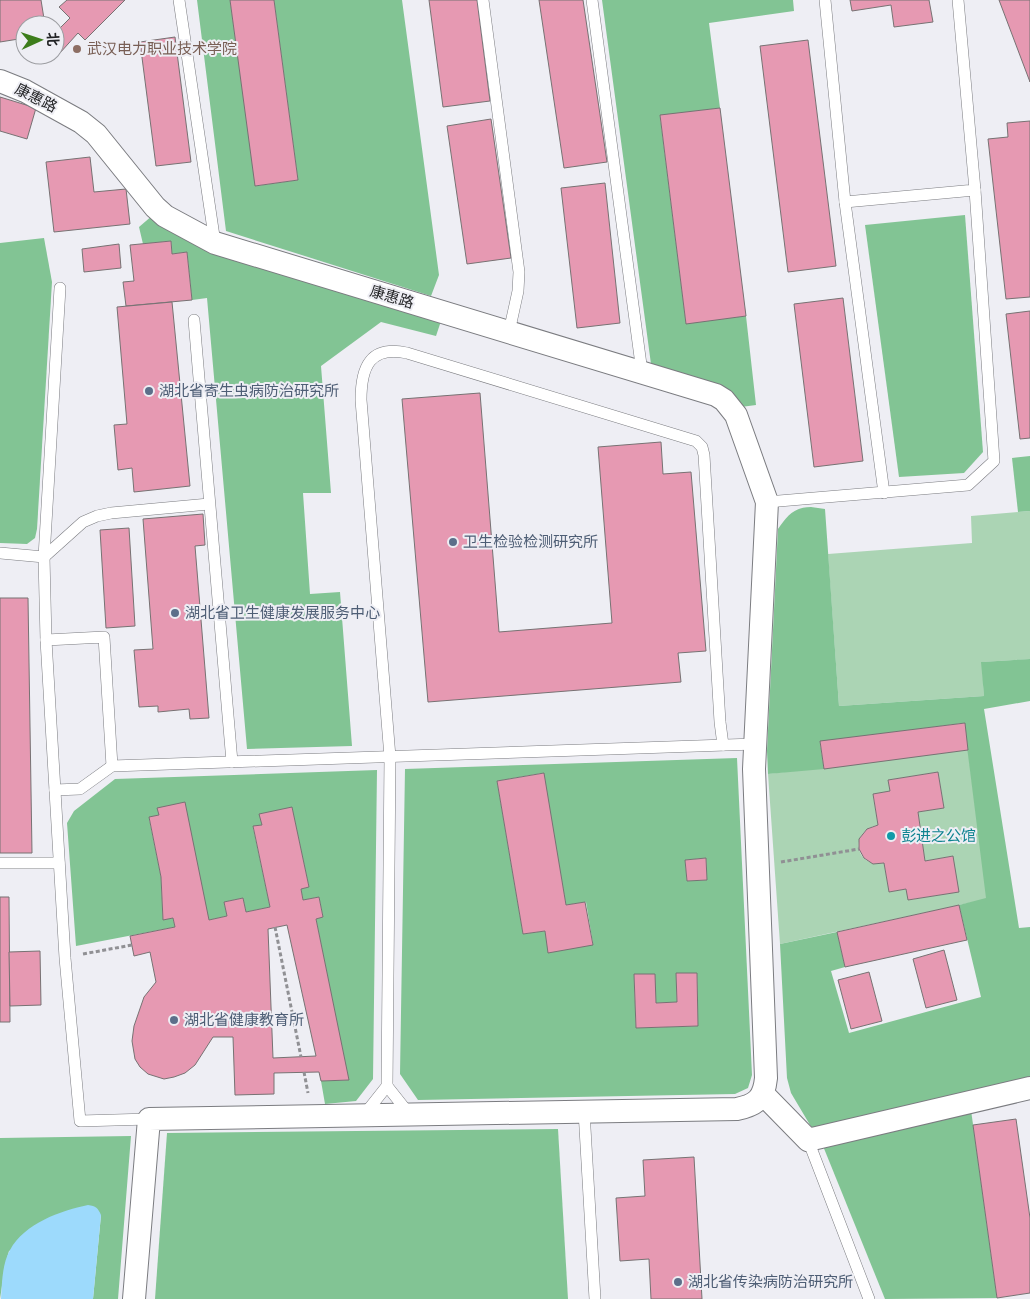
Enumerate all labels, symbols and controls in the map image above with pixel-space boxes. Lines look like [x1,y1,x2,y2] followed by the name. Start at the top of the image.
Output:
[15,15,65,65] north arrow
[44,32,61,47] text: 北
[87,40,237,58] place label: 武汉电力职业技术学院
[71,43,83,55] marker: 武汉电力职业技术学院
[12,80,60,116] street label: 康惠路
[368,282,416,312] street label: 康惠路
[159,382,339,400] place label: 湖北省寄生虫病防治研究所
[143,385,155,397] marker: 湖北省寄生虫病防治研究所
[463,533,598,551] place label: 卫生检验检测研究所
[447,536,459,548] marker: 卫生检验检测研究所
[185,604,380,622] place label: 湖北省卫生健康发展服务中心
[169,607,181,619] marker: 湖北省卫生健康发展服务中心
[901,827,976,845] place label: 彭进之公馆
[885,830,897,842] marker: 彭进之公馆
[184,1011,304,1029] place label: 湖北省健康教育所
[168,1014,180,1026] marker: 湖北省健康教育所
[688,1273,853,1291] place label: 湖北省传染病防治研究所
[672,1276,684,1288] marker: 湖北省传染病防治研究所

